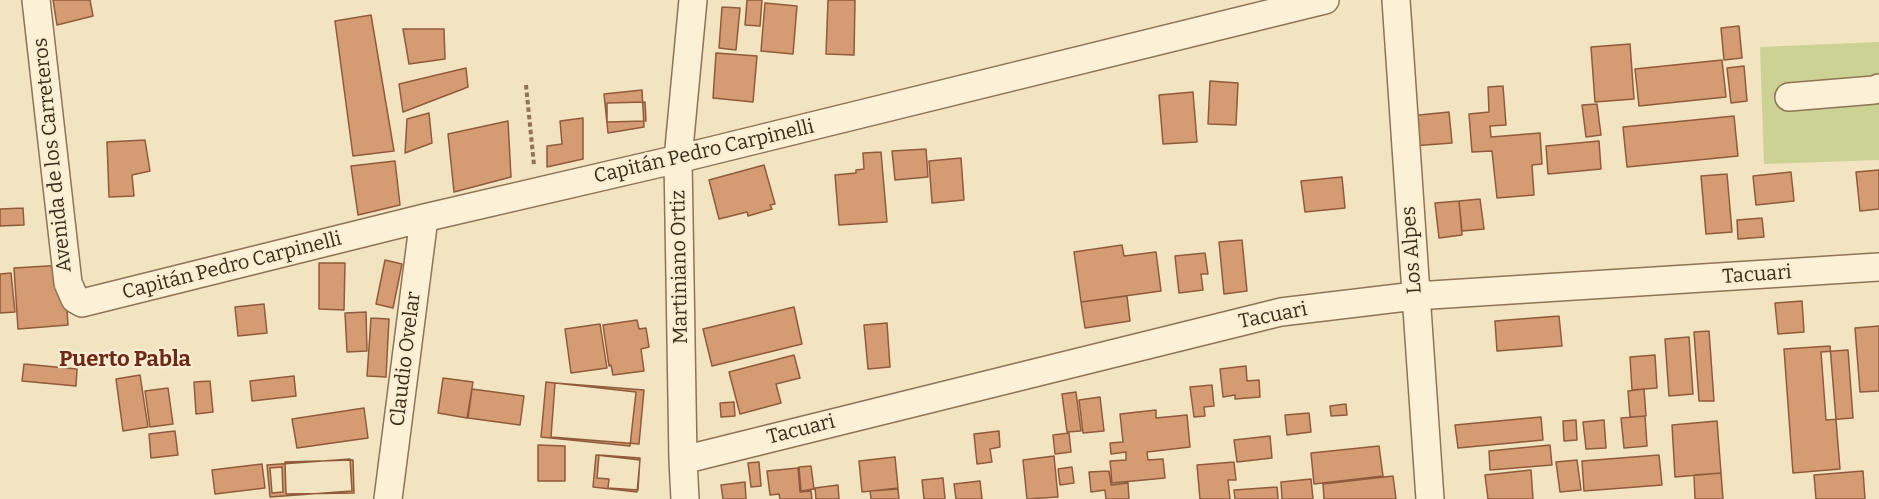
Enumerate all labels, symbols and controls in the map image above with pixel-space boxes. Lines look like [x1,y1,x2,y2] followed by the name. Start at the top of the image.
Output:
[29,37,77,273] street label: Avenida de los Carreteros
[592,115,816,189] street label: Capitán Pedro Carpinelli
[667,190,693,344] street label: Martiniano Ortiz
[1397,205,1427,295] street label: Los Alpes
[120,227,344,305] street label: Capitán Pedro Carpinelli
[1722,261,1792,289] street label: Tacuari
[386,290,426,428] street label: Claudio Ovelar
[1237,298,1309,334] street label: Tacuari
[59,347,191,373] district label: Puerto Pabla
[764,410,838,450] street label: Tacuari

